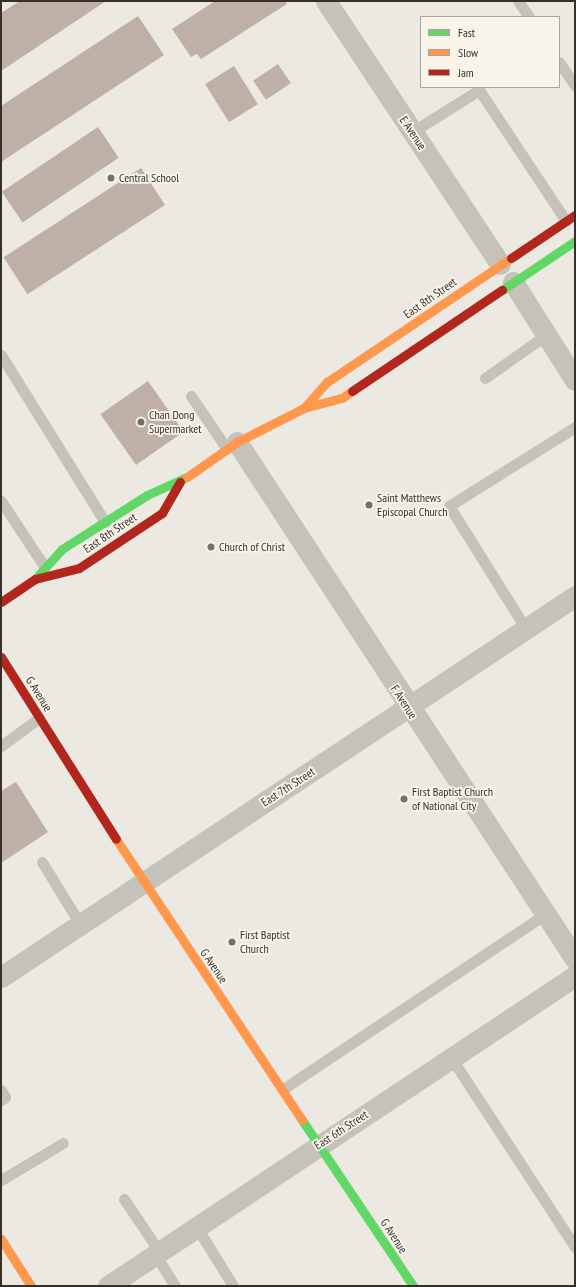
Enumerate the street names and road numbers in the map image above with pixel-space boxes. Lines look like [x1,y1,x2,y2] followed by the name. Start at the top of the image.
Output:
[396,113,430,153] street label: E Avenue
[401,275,459,321] street label: East 8th Street
[81,510,139,556] street label: East 8th Street
[23,674,55,714] street label: G Avenue
[388,682,420,722] street label: F Avenue
[258,764,318,810] street label: East 7th Street
[197,946,231,986] street label: G Avenue
[311,1107,371,1153] street label: East 6th Street
[377,1216,411,1256] street label: G Avenue

